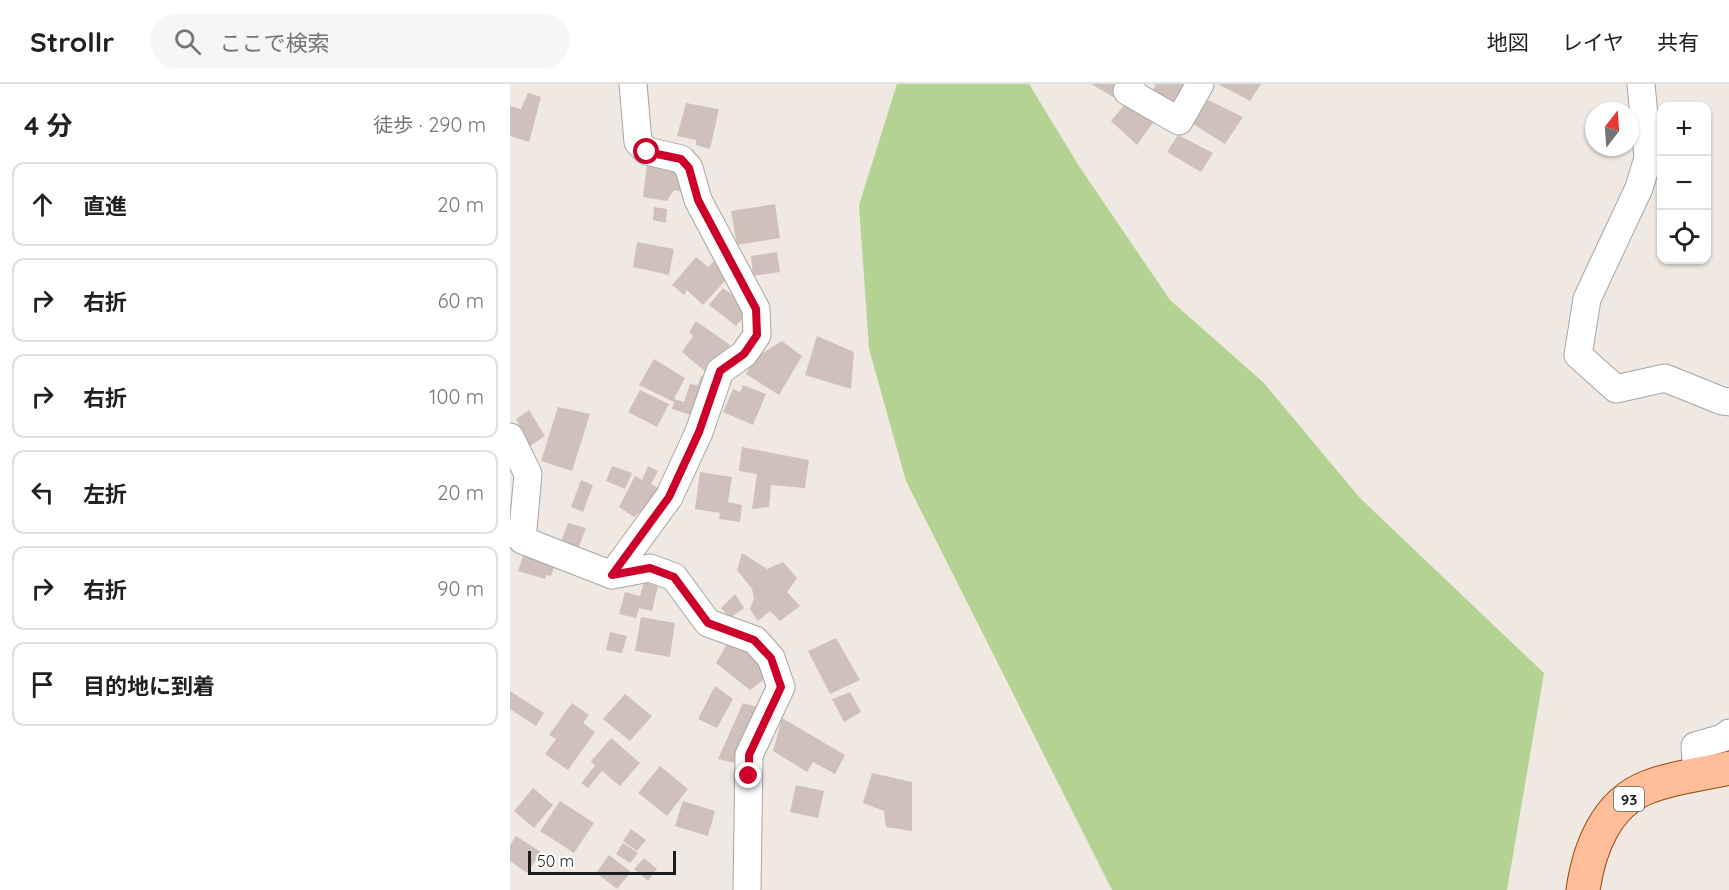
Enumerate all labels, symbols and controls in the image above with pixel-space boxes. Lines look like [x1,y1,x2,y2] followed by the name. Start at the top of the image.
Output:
[150,14,570,68] search box
[30,24,114,59] text: Strollr
[171,25,204,58] icon: search
[219,29,329,57] text: ここで検索
[1487,29,1529,55] text: 地図
[1562,29,1624,55] text: レイヤ
[1657,29,1699,55] text: 共有
[1585,102,1639,156] north arrow
[1657,102,1711,264] map controls
[1657,102,1711,156] button: +
[24,109,73,142] text: 4 分
[373,112,486,137] text: 徒歩 · 290 m
[633,138,659,164] route start
[1657,156,1711,210] button: −
[26,188,59,221] icon: ahead
[83,192,127,220] text: 直進
[437,192,484,217] text: 20 m
[1657,210,1711,264] button: locate
[26,284,59,317] icon: right
[83,288,127,316] text: 右折
[438,288,484,313] text: 60 m
[26,380,59,413] icon: right
[83,384,127,412] text: 右折
[429,384,484,409] text: 100 m
[26,476,59,509] icon: left
[83,480,127,508] text: 左折
[437,480,484,505] text: 20 m
[26,572,59,605] icon: right
[83,576,127,604] text: 右折
[437,576,484,601] text: 90 m
[26,668,59,701] icon: arrive
[83,672,215,700] text: 目的地に到着
[735,762,761,788] route end
[1614,787,1644,811] road number: 93
[528,848,676,876] scale bar
[537,851,574,871] text: 50 m

